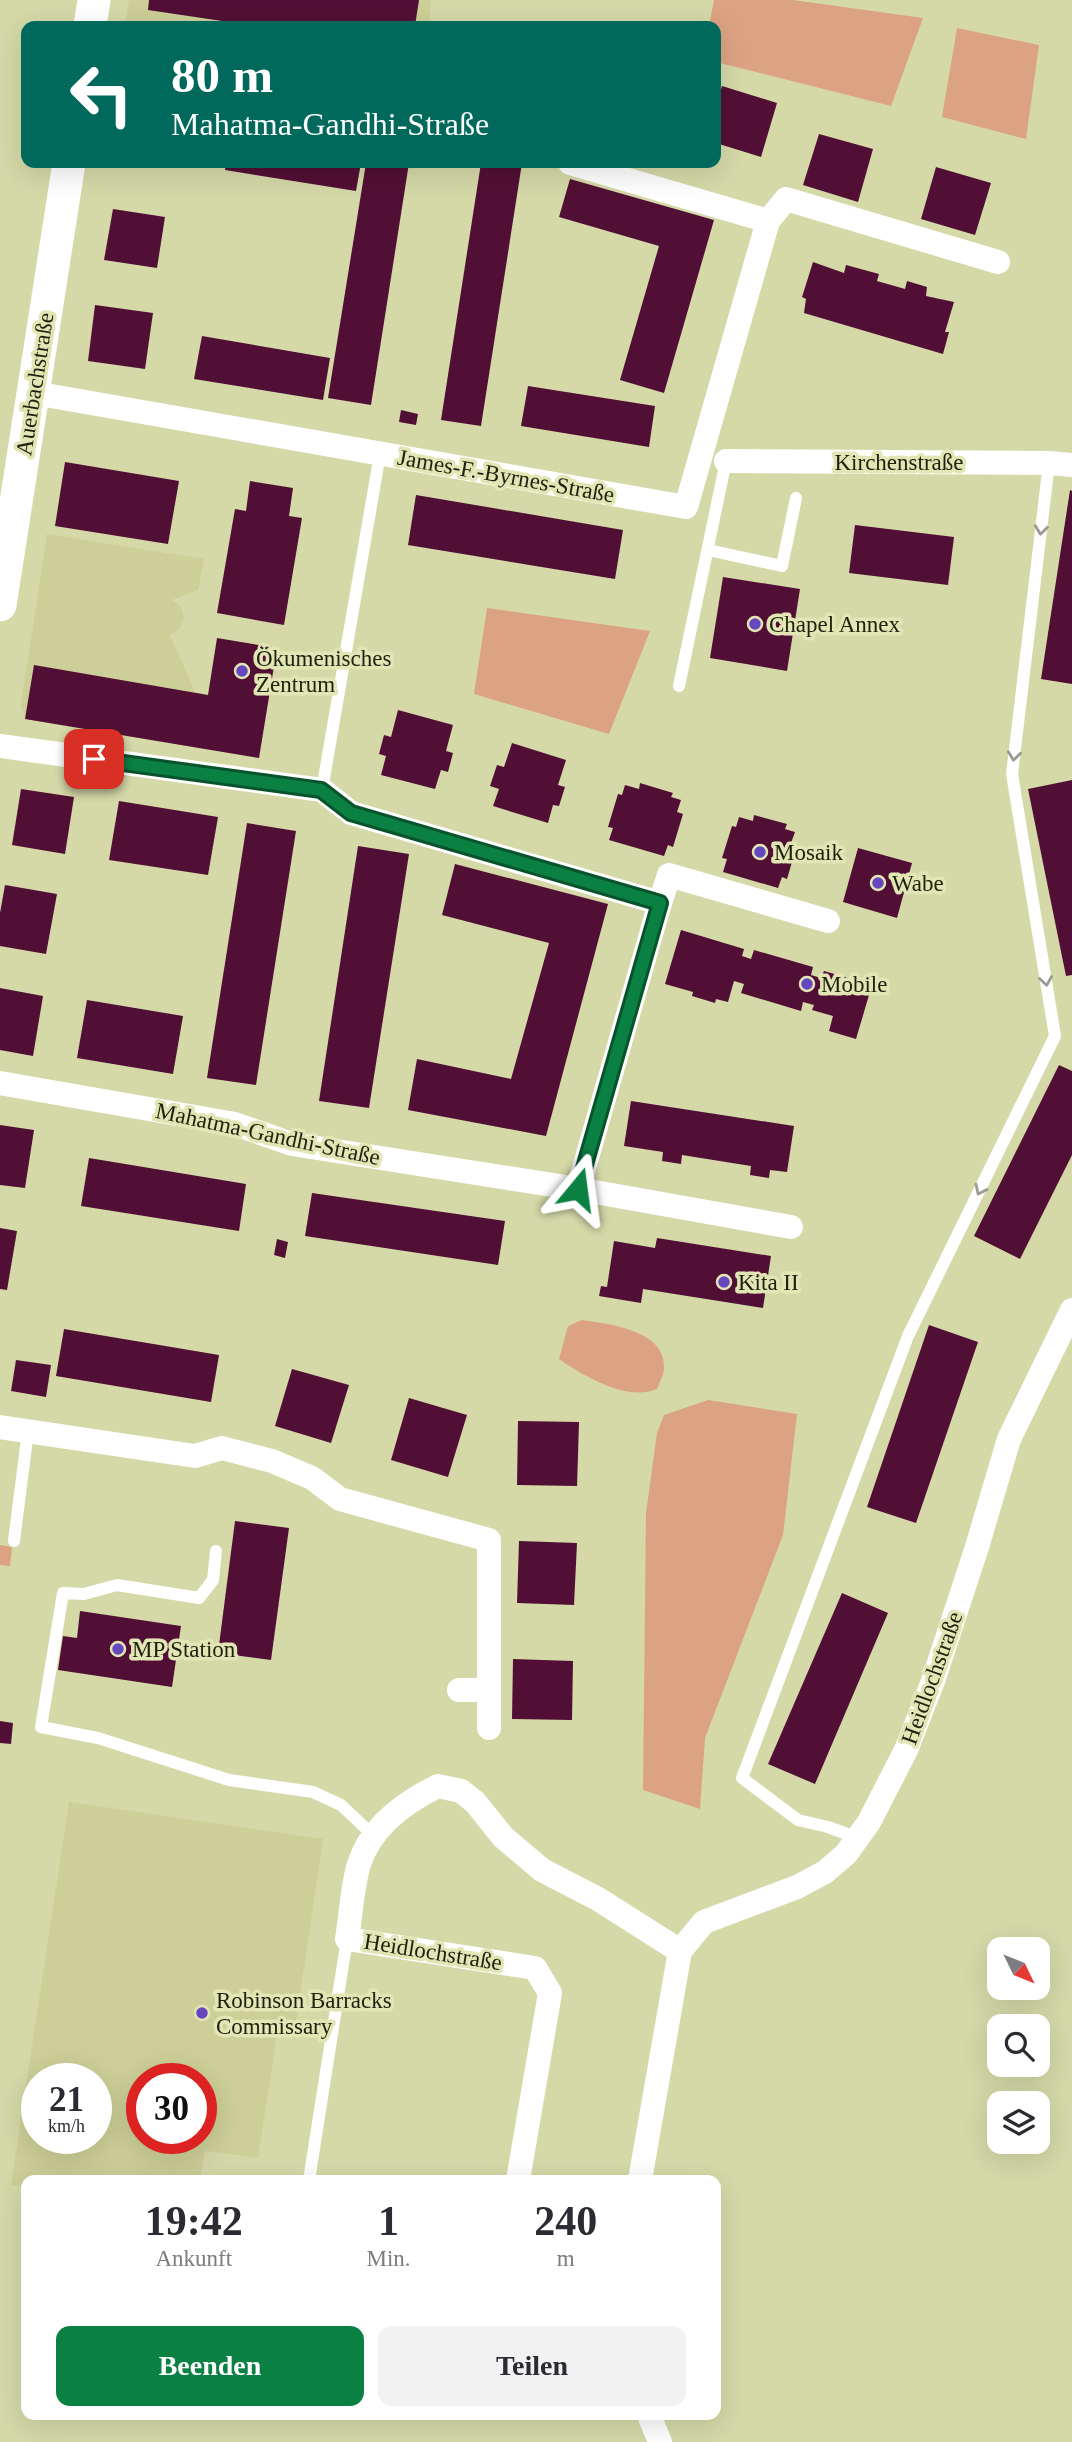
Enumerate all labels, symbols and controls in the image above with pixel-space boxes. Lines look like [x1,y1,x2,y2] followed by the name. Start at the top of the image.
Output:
[171,48,273,103] text: 80 m
[56,49,147,140] icon: left
[171,106,489,142] text: Mahatma-Gandhi-Straße
[11,311,59,457] street label: Auerbachstraße
[396,445,616,507] street label: James-F.-Byrnes-Straße
[835,450,964,475] street label: Kirchenstraße
[1033,525,1048,536] one-way arrow
[769,612,900,637] place label: Chapel Annex
[747,616,763,632] marker: Chapel Annex
[256,646,391,697] place label: Ökumenisches Zentrum
[234,663,250,679] marker: Ökumenisches Zentrum
[64,729,124,789] pin
[75,740,113,778] icon: arrive
[1006,750,1021,762] one-way arrow
[774,840,844,865] place label: Mosaik
[752,844,768,860] marker: Mosaik
[892,871,944,896] place label: Wabe
[870,875,886,891] marker: Wabe
[821,972,887,997] place label: Mobile
[1038,975,1053,987] one-way arrow
[799,976,815,992] marker: Mobile
[154,1098,382,1170] street label: Mahatma-Gandhi-Straße
[541,1152,615,1226] position arrow
[974,1183,988,1195] one-way arrow
[738,1270,799,1295] place label: Kita II
[716,1274,732,1290] marker: Kita II
[896,1608,968,1748] street label: Heidlochstraße
[132,1637,236,1662] place label: MP Station
[110,1641,126,1657] marker: MP Station
[362,1929,504,1975] street label: Heidlochstraße
[987,1937,1050,2000] north arrow
[987,1937,1050,2154] map controls
[216,1988,392,2039] place label: Robinson Barracks Commissary
[194,2005,210,2021] marker: Robinson Barracks Commissary
[987,2014,1050,2077] button: search
[126,2063,217,2154] speed limit sign: 30
[49,2080,84,2119] text: 21
[987,2091,1050,2154] button: layers
[48,2116,85,2136] text: km/h
[145,2198,243,2244] text: 19:42
[378,2198,399,2244] text: 1
[534,2198,597,2244] text: 240
[155,2246,232,2271] text: Ankunft
[366,2246,411,2271] text: Min.
[557,2246,575,2271] text: m
[56,2326,364,2406] button: Beenden
[378,2326,686,2406] button: Teilen

